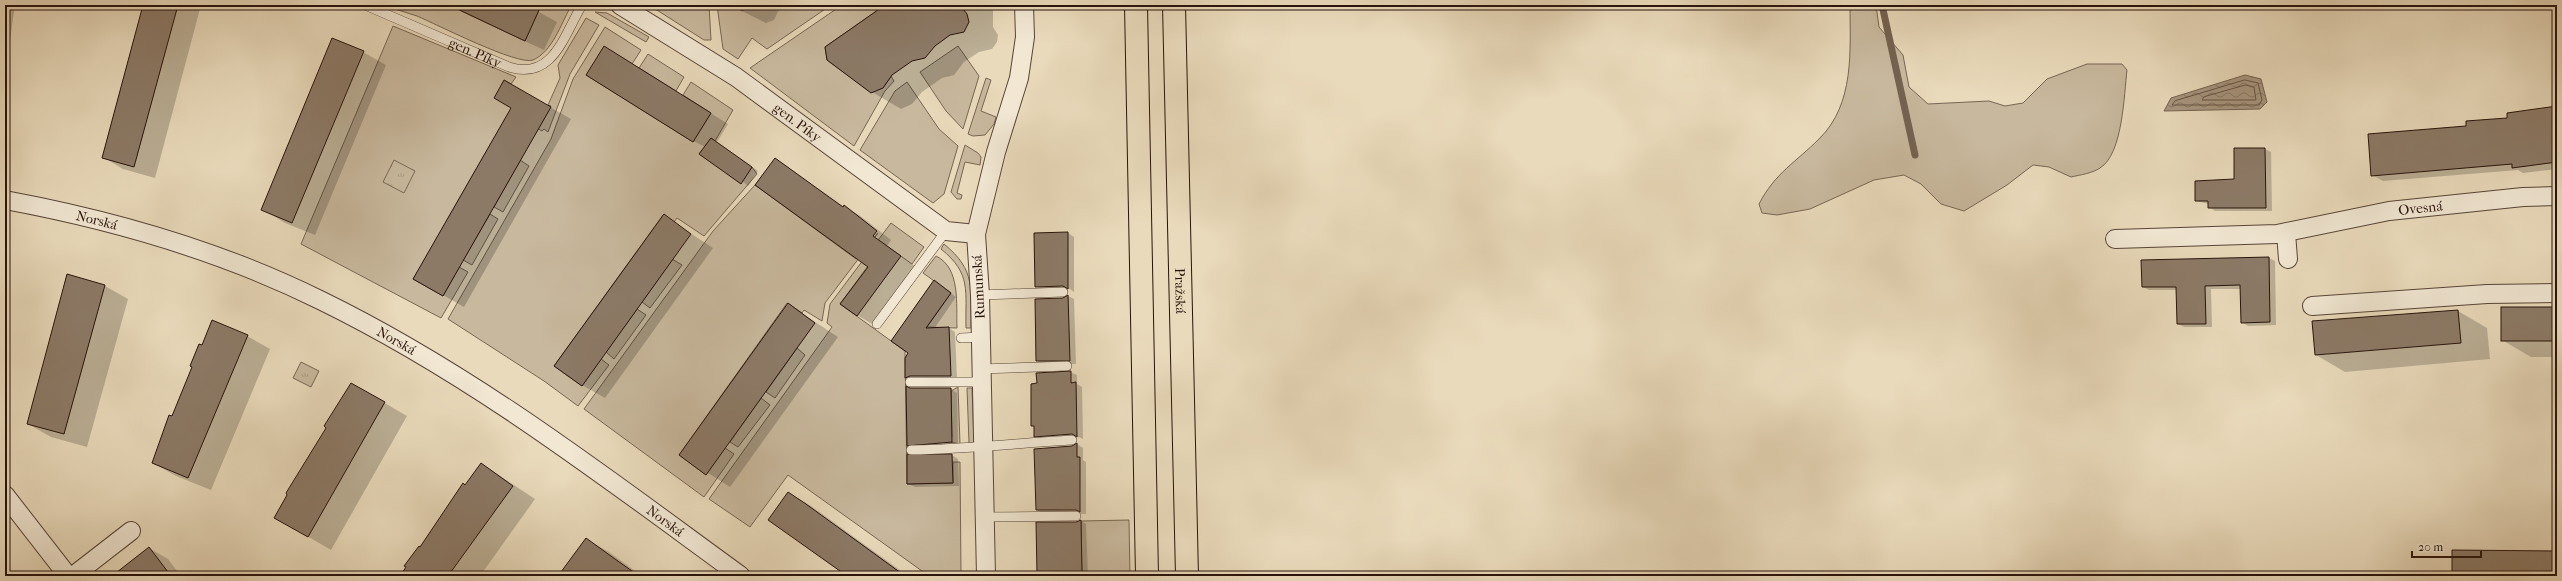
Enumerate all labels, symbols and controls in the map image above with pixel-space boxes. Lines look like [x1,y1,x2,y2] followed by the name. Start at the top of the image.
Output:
[446,34,504,72] street label: gen. Píky
[770,99,825,146] street label: gen. Píky
[2397,197,2444,219] street label: Ovesná
[74,207,120,234] street label: Norská
[968,254,989,319] street label: Rumunská
[1171,268,1189,315] street label: Pražská
[374,323,419,359] street label: Norská
[643,502,688,541] street label: Norská
[2412,533,2481,559] scale bar
[2418,540,2443,554] text: 20 m

